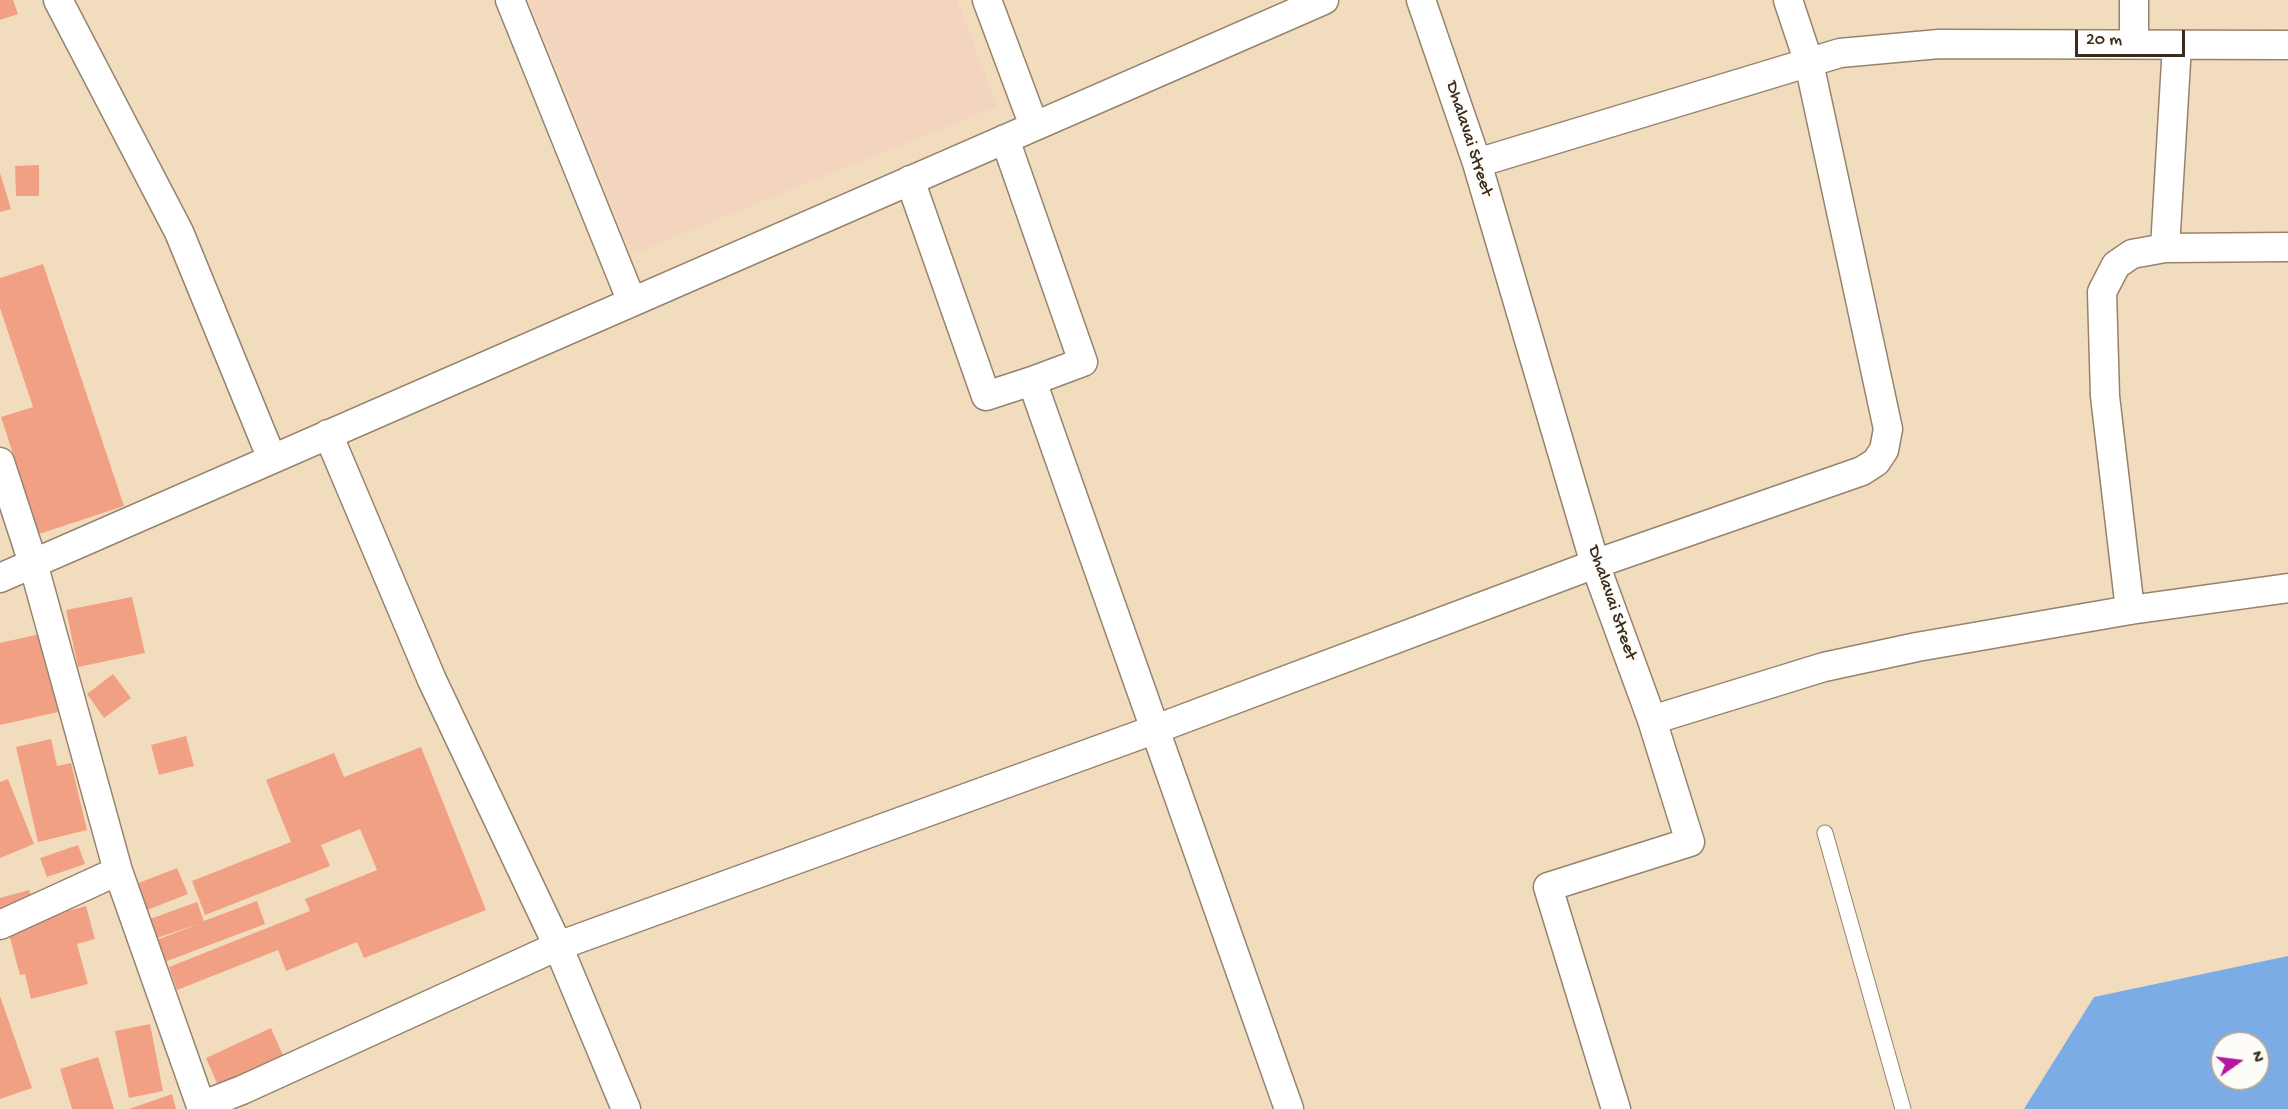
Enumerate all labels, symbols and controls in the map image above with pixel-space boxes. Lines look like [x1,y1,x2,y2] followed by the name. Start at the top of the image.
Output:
[2078,18,2188,56] scale bar
[2086,30,2122,51] text: 20 m
[1439,79,1497,199] street label: Dhalavai Street
[1581,543,1641,663] street label: Dhalavai Street
[2210,1031,2270,1091] north arrow
[2246,1050,2266,1064] text: N

